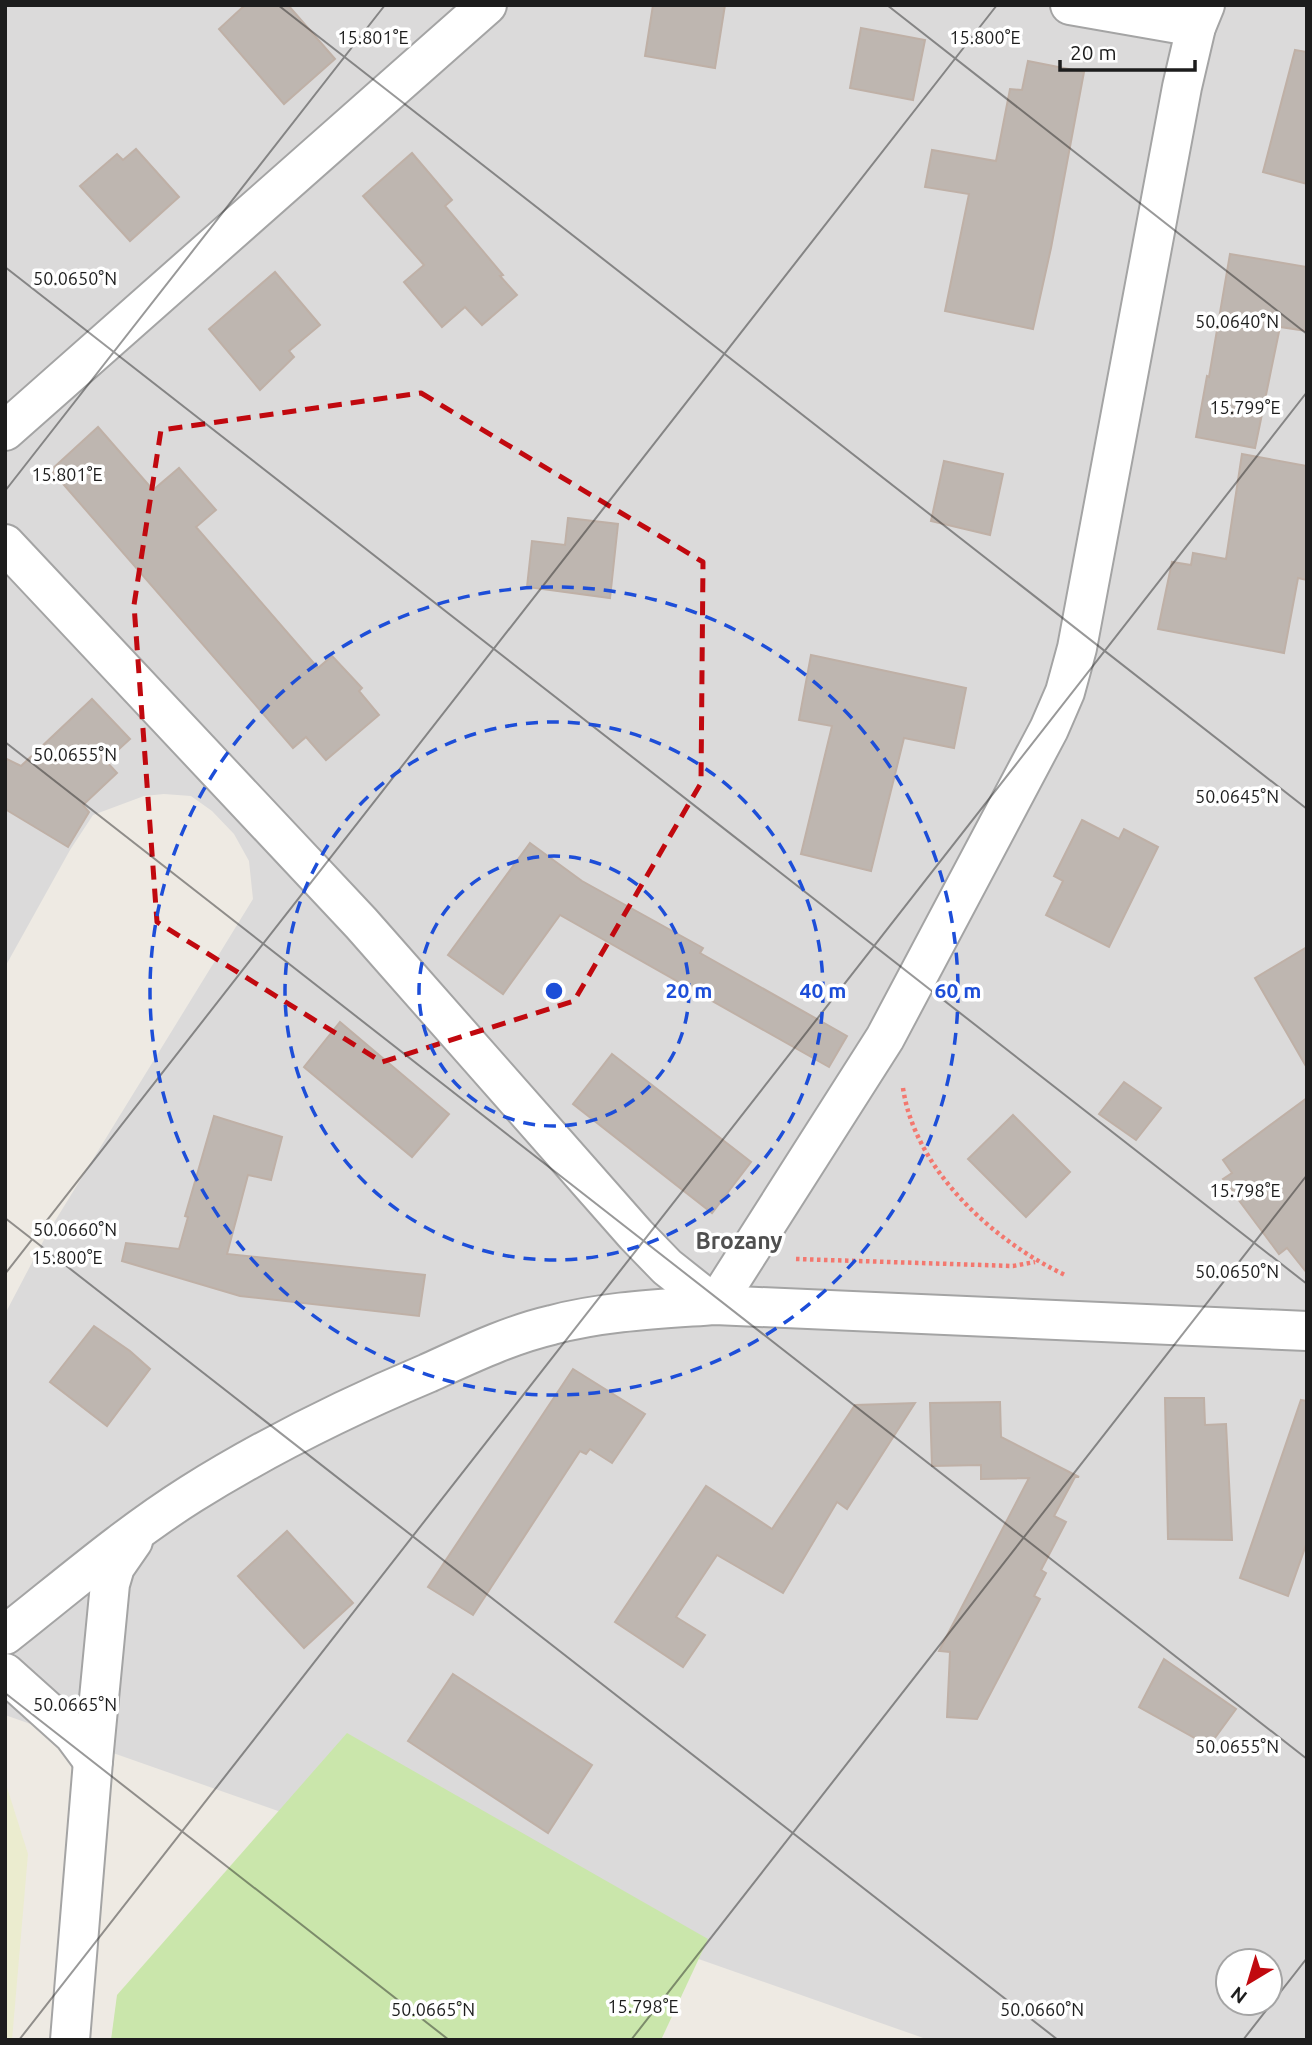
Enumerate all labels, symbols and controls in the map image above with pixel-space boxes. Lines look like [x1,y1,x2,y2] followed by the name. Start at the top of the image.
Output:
[337,27,409,47] text: 15.801°E
[949,27,1021,47] text: 15.800°E
[1060,28,1195,72] scale bar
[1070,40,1117,64] text: 20 m
[33,268,117,288] text: 50.0650°N
[1195,311,1279,331] text: 50.0640°N
[1209,397,1281,417] text: 15.799°E
[31,464,103,484] text: 15.801°E
[33,744,117,764] text: 50.0655°N
[1195,786,1279,806] text: 50.0645°N
[666,978,712,1002] text: 20 m
[800,978,846,1002] text: 40 m
[935,978,981,1002] text: 60 m
[542,979,566,1003] centre of rings
[1209,1180,1281,1200] text: 15.798°E
[33,1219,117,1239] text: 50.0660°N
[696,1228,782,1253] district label: Brozany
[31,1247,103,1267] text: 15.800°E
[1195,1261,1279,1281] text: 50.0650°N
[33,1694,117,1714] text: 50.0665°N
[1195,1736,1279,1756] text: 50.0655°N
[1214,1947,1284,2017] north arrow
[1226,1982,1251,2008] text: N
[607,1996,679,2016] text: 15.798°E
[391,1999,475,2019] text: 50.0665°N
[1000,1999,1084,2019] text: 50.0660°N

